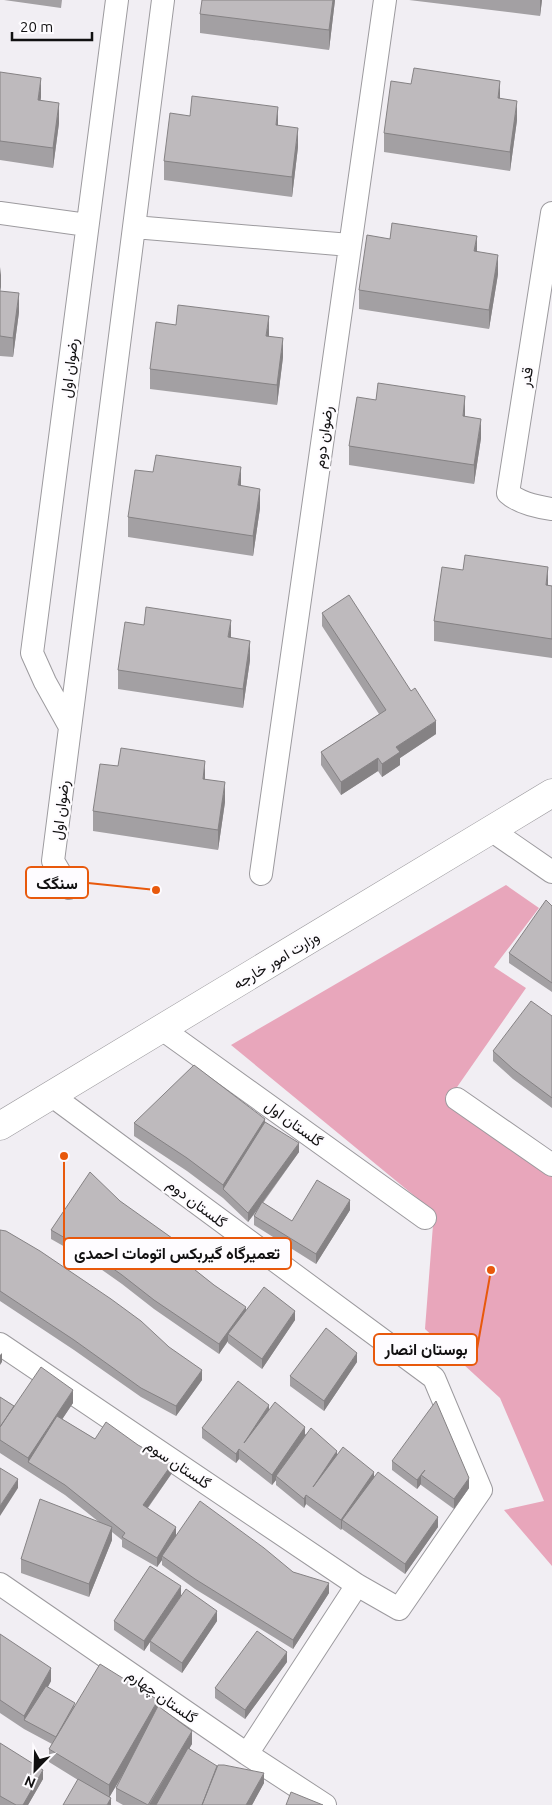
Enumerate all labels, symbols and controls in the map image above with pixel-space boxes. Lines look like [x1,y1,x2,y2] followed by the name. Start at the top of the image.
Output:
[12,10,92,42] scale bar
[20,18,53,35] text: 20 m
[57,337,82,399] street label: رضوان اول
[516,366,537,389] street label: قدر
[310,405,338,470] street label: رضوان دوم
[48,779,73,841] street label: رضوان اول
[26,867,88,898] callout: سنگک
[36,874,78,892] text: سنگک
[230,928,323,993] street label: وزارت امور خارجه
[261,1096,326,1151] street label: گلستان اول
[163,1175,230,1233] street label: گلستان دوم
[64,1238,291,1269] callout: تعمیرگاه گیربکس اتومات احمدی
[74,1244,280,1264] text: تعمیرگاه گیربکس اتومات احمدی
[374,1334,477,1365] callout: بوستان انصار
[383,1340,468,1360] text: بوستان انصار
[141,1436,214,1494] street label: گلستان سوم
[123,1666,201,1728] street label: گلستان چهارم
[10,1745,60,1795] north arrow
[22,1773,38,1791] text: N

